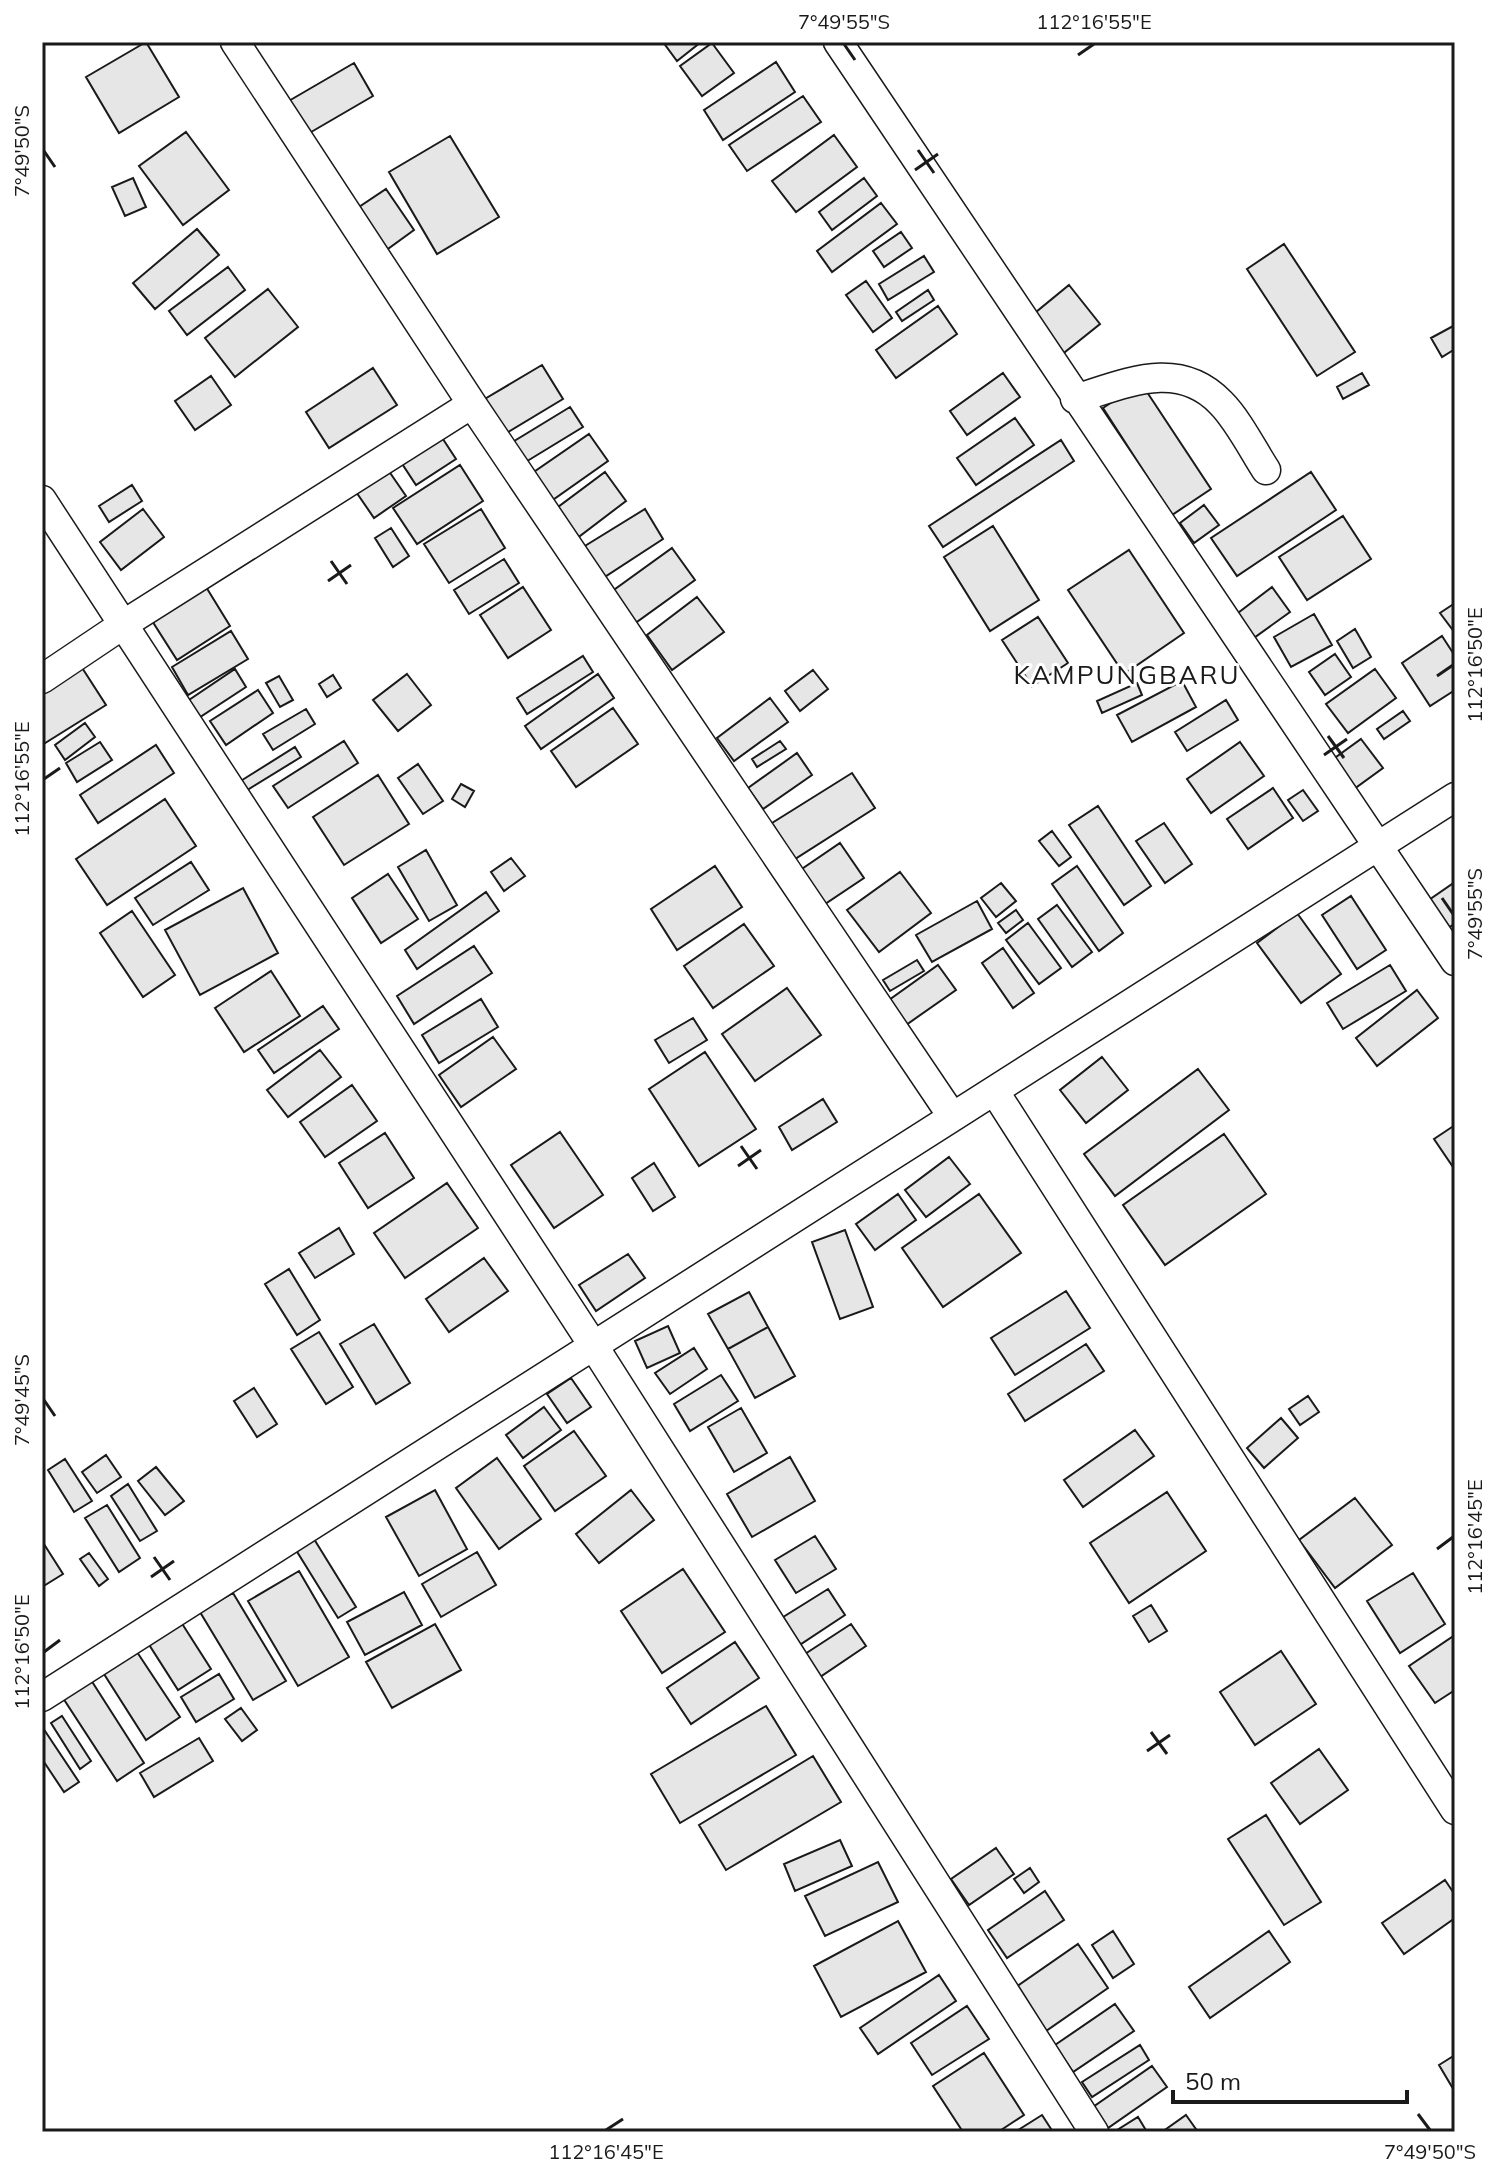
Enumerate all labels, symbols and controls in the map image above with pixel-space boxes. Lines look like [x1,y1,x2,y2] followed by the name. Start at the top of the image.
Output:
[798,9,890,34] text: 7°49'55"S
[1036,9,1152,34] text: 112°16'55"E
[9,105,34,197] text: 7°49'50"S
[1462,607,1487,723] text: 112°16'50"E
[1013,658,1241,691] district label: KAMPUNGBARU
[9,721,34,837] text: 112°16'55"E
[1462,868,1487,960] text: 7°49'55"S
[9,1354,34,1446] text: 7°49'45"S
[1462,1479,1487,1595] text: 112°16'45"E
[9,1594,34,1710] text: 112°16'50"E
[1173,2054,1407,2104] scale bar
[1185,2066,1241,2096] text: 50 m
[548,2139,664,2164] text: 112°16'45"E
[1384,2139,1476,2164] text: 7°49'50"S

